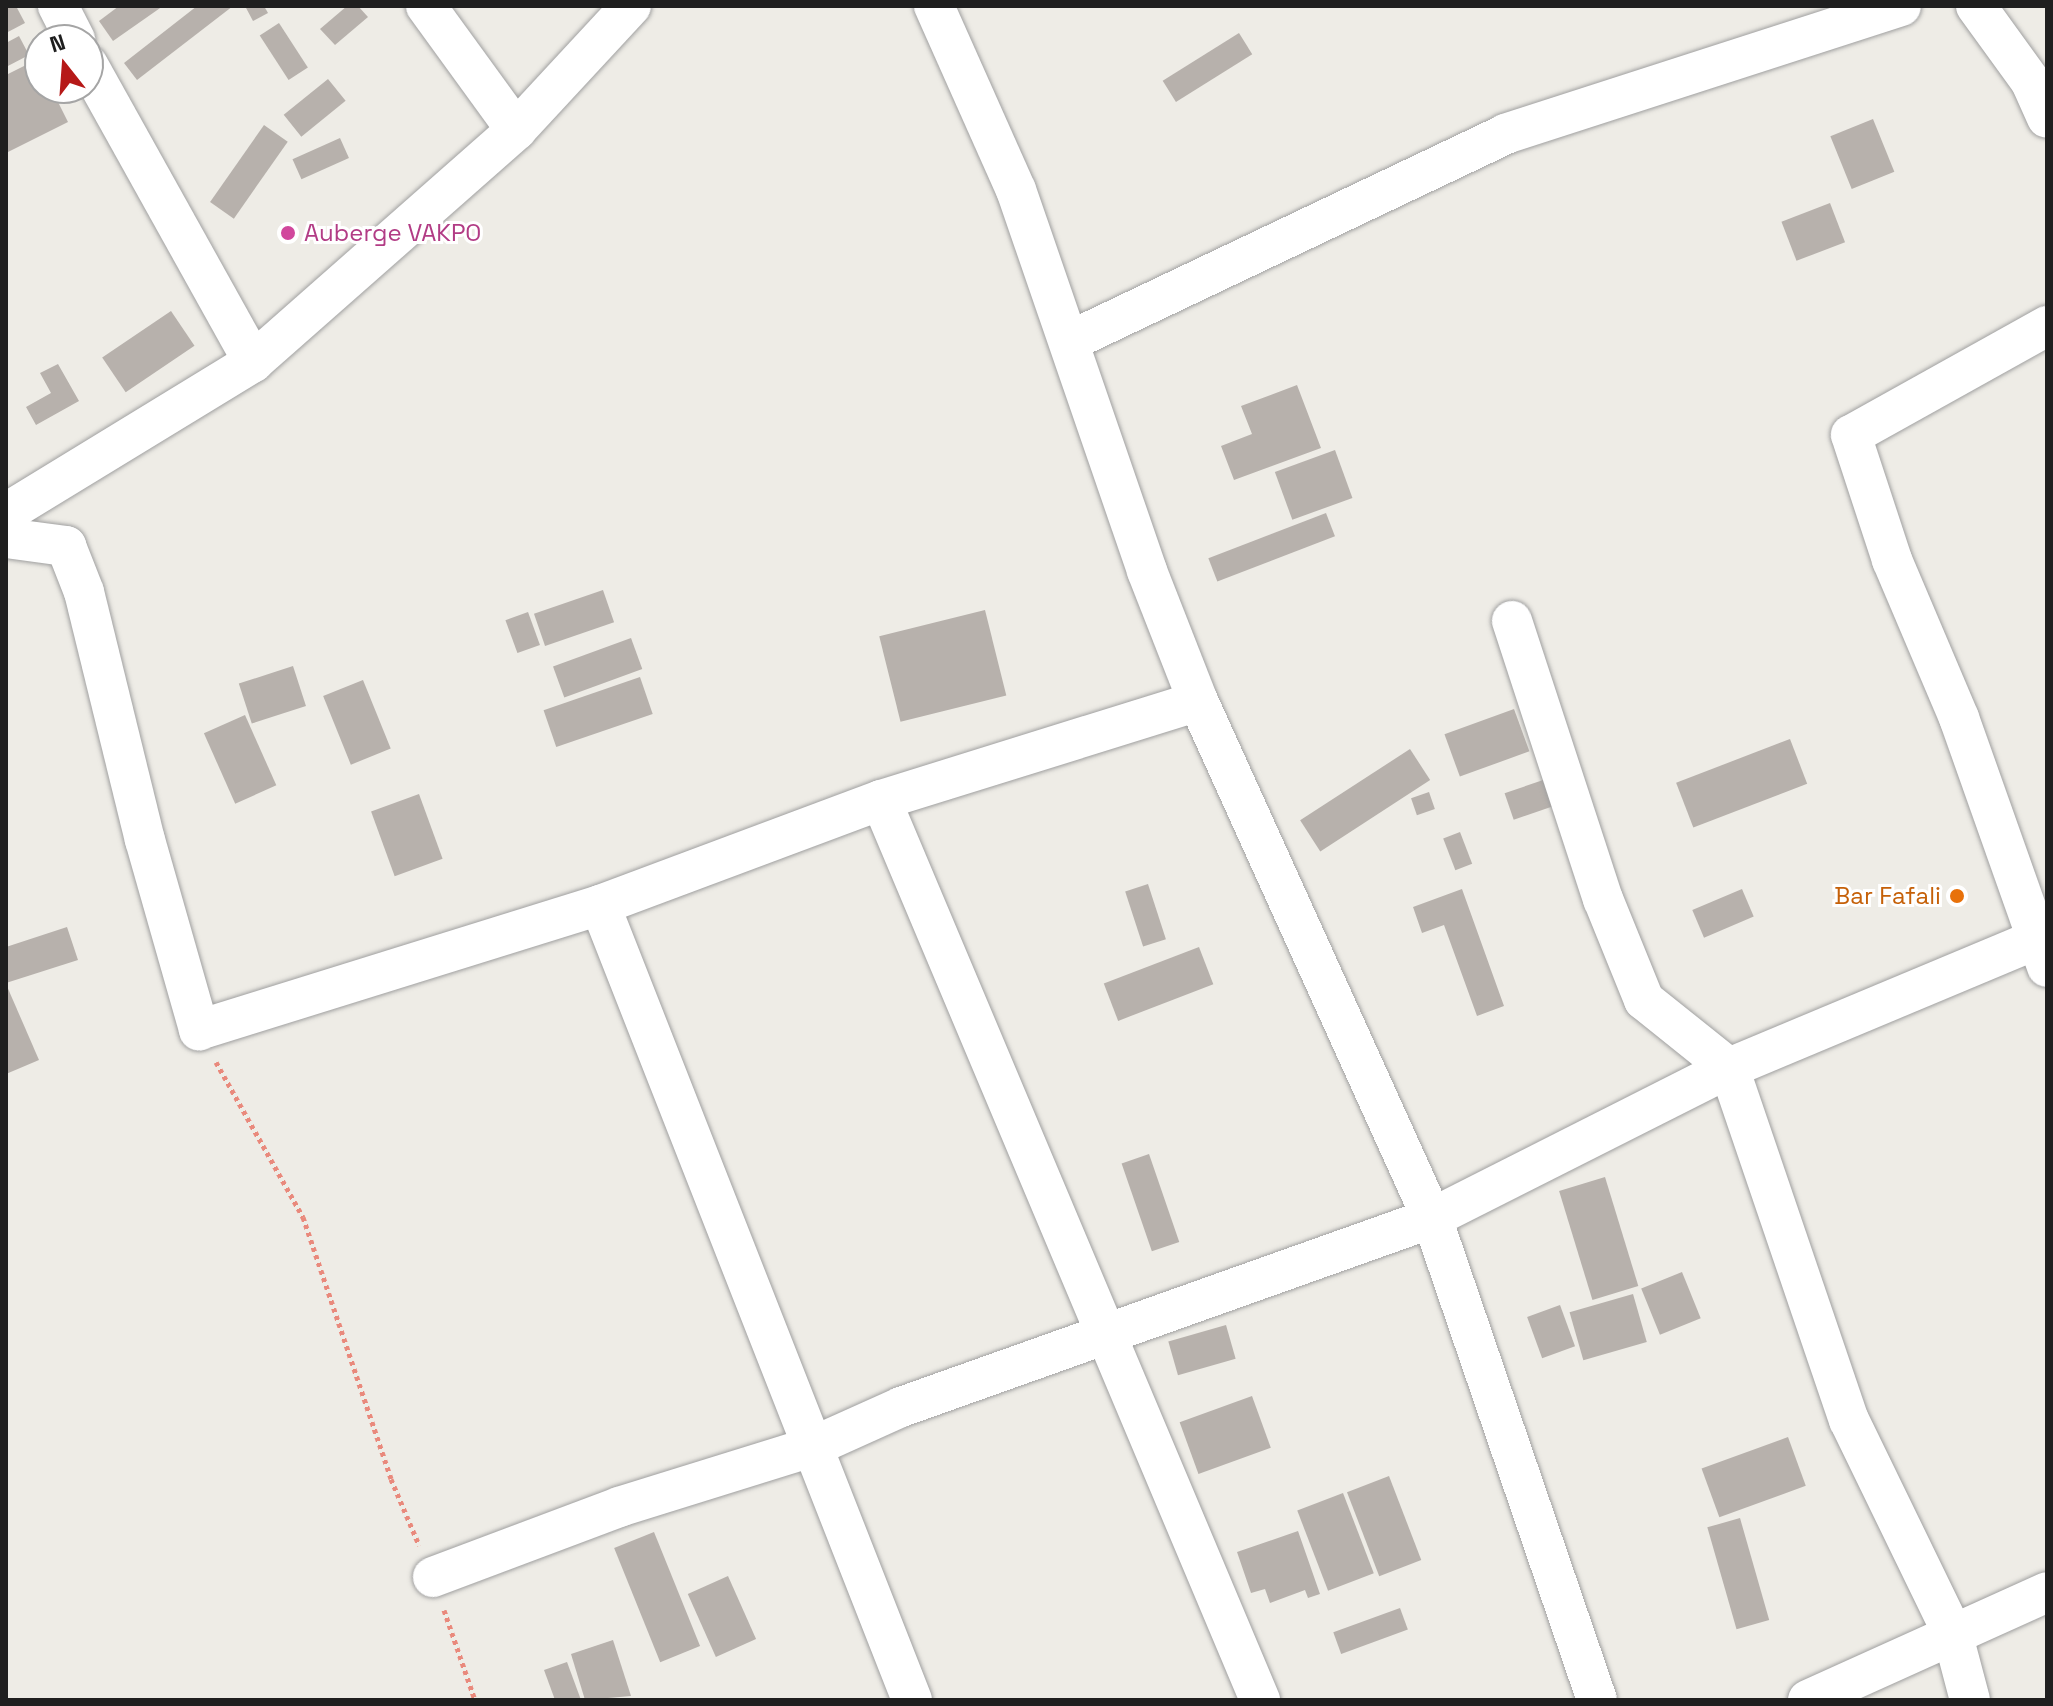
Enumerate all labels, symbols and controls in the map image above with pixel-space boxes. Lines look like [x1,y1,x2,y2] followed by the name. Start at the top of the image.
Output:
[24,24,104,104] north arrow
[46,27,69,59] text: N
[304,219,482,247] place label: Auberge VAKPO
[279,224,297,242] marker: Auberge VAKPO
[1834,882,1941,910] place label: Bar Fafali
[1948,887,1966,905] marker: Bar Fafali

